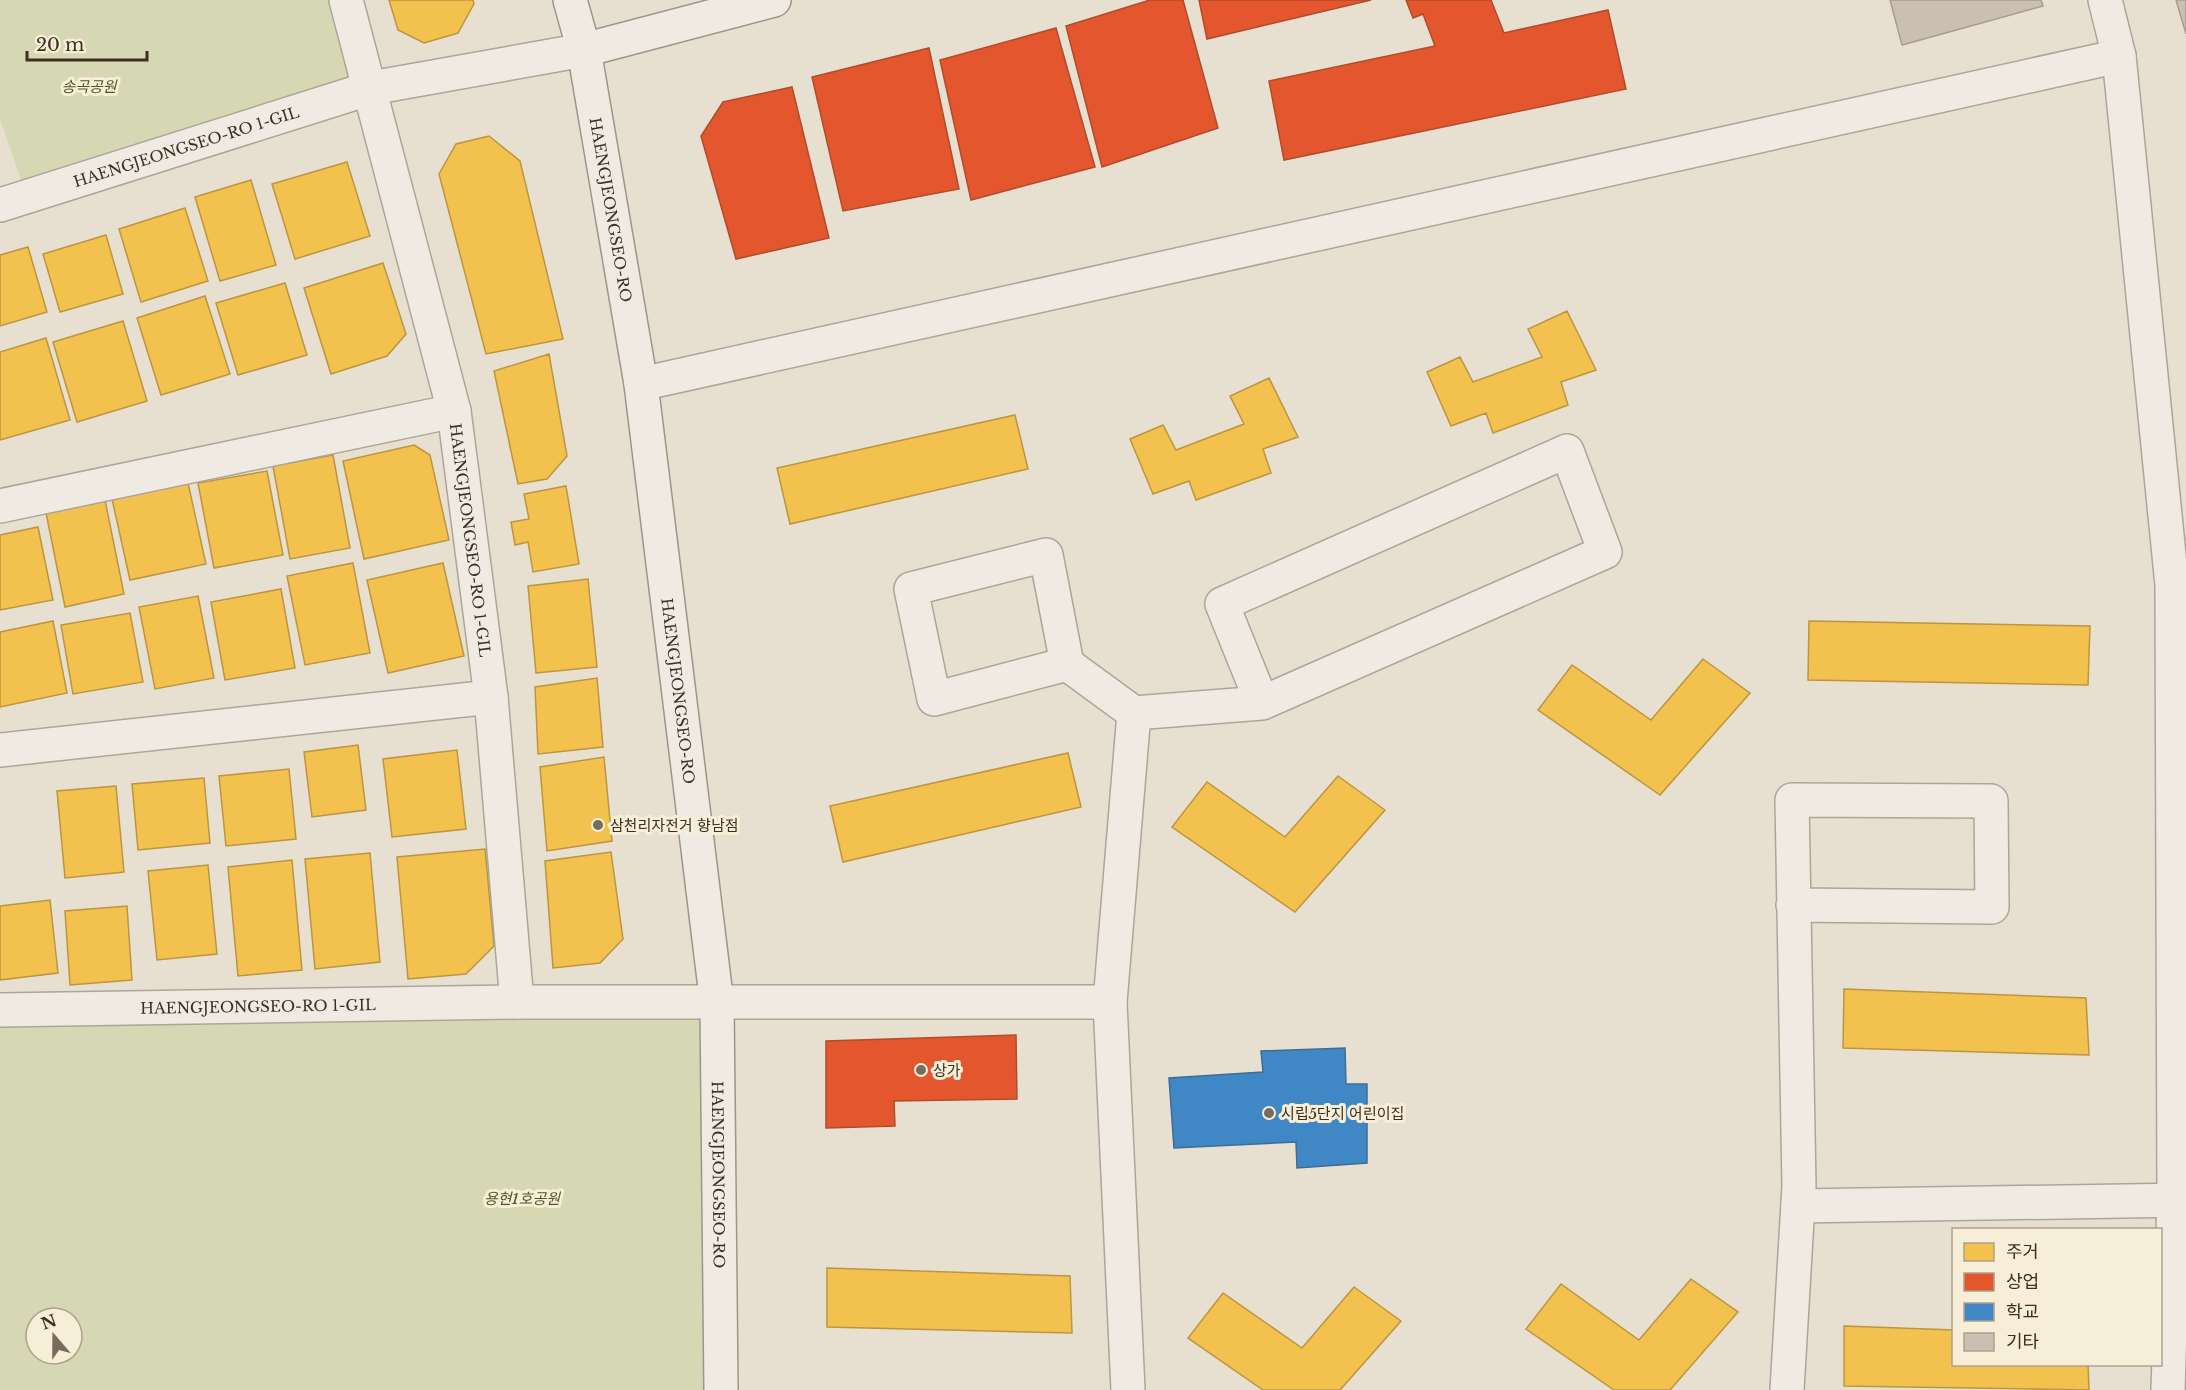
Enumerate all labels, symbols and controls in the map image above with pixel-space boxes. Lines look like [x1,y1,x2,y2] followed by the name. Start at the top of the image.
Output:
[27,24,147,62] scale bar
[36,34,84,56] text: 20 m
[61,77,118,96] park label: 송곡공원
[71,102,301,191] street label: HAENGJEONGSEO-RO 1-GIL
[586,116,636,304] street label: HAENGJEONGSEO-RO
[446,422,495,658] street label: HAENGJEONGSEO-RO 1-GIL
[658,597,699,785] street label: HAENGJEONGSEO-RO
[610,816,739,835] place label: 삼천리자전거 향남점
[591,818,605,832] marker: 삼천리자전거 향남점
[140,995,376,1017] street label: HAENGJEONGSEO-RO 1-GIL
[933,1061,961,1080] place label: 상가
[914,1063,928,1077] marker: 상가
[708,1081,729,1268] street label: HAENGJEONGSEO-RO
[1281,1104,1404,1123] place label: 시립5단지 어린이집
[1262,1106,1276,1120] marker: 시립5단지 어린이집
[484,1189,561,1208] park label: 용현1호공원
[1952,1228,2162,1366] legend
[2006,1241,2039,1263] text: 주거
[2006,1271,2039,1293] text: 상업
[2006,1301,2039,1323] text: 학교
[24,1306,84,1366] north arrow
[38,1310,59,1334] text: N
[2006,1331,2040,1353] text: 기타

